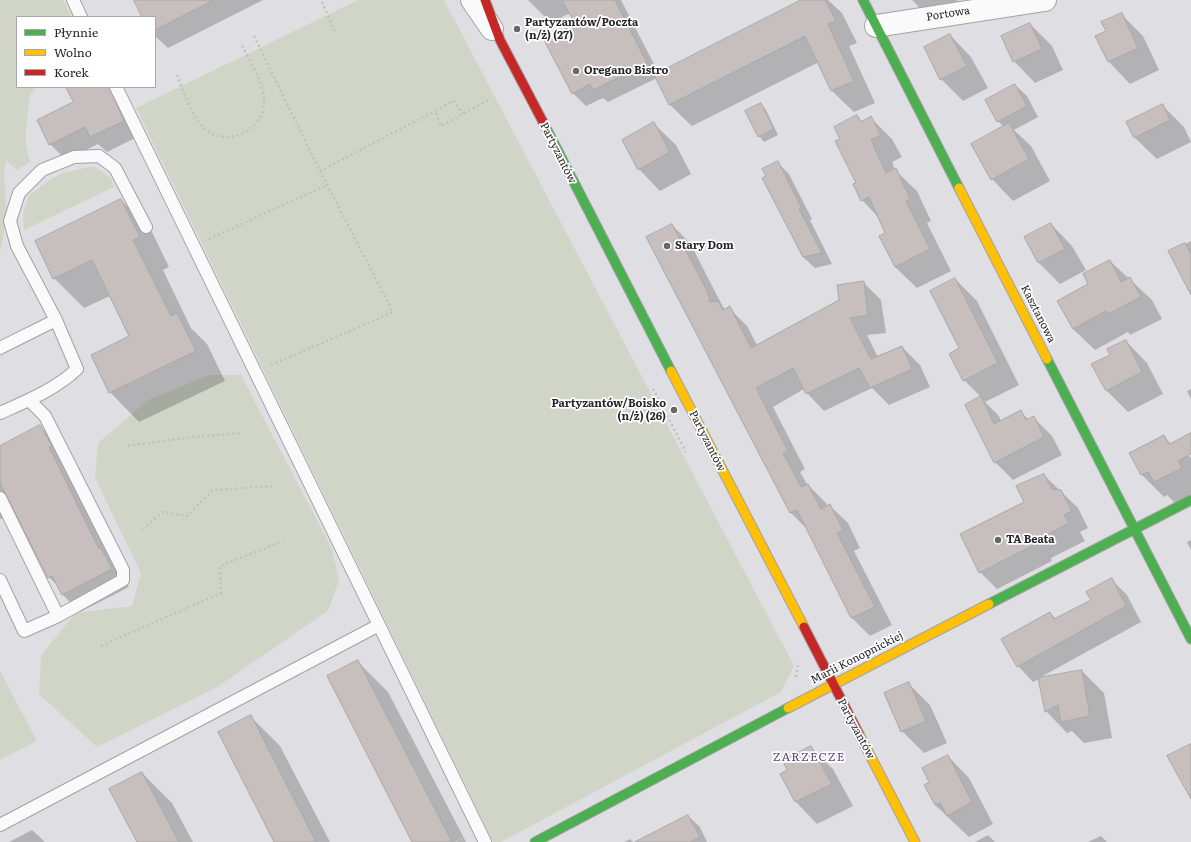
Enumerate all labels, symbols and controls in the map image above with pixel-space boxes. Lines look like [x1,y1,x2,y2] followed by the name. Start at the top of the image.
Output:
[925,4,971,24] street label: Portowa
[16,16,156,88] legend
[525,16,638,42] place label: Partyzantów/Poczta (n/ż) (27)
[54,23,98,41] text: Płynnie
[512,24,522,34] marker: Partyzantów/Poczta (n/ż) (27)
[54,43,92,61] text: Wolno
[54,63,89,81] text: Korek
[584,64,668,78] place label: Oregano Bistro
[571,66,581,76] marker: Oregano Bistro
[537,120,579,186] street label: Partyzantów
[675,239,734,253] place label: Stary Dom
[662,241,672,251] marker: Stary Dom
[1018,283,1058,345] street label: Kasztanowa
[551,397,666,423] place label: Partyzantów/Boisko (n/ż) (26)
[669,405,679,415] marker: Partyzantów/Boisko (n/ż) (26)
[686,408,728,474] street label: Partyzantów
[1006,533,1055,547] place label: TA Beata
[993,535,1003,545] marker: TA Beata
[809,629,905,687] street label: Marii Konopnickiej
[835,696,877,762] street label: Partyzantów
[773,750,845,764] district label: ZARZECZE

